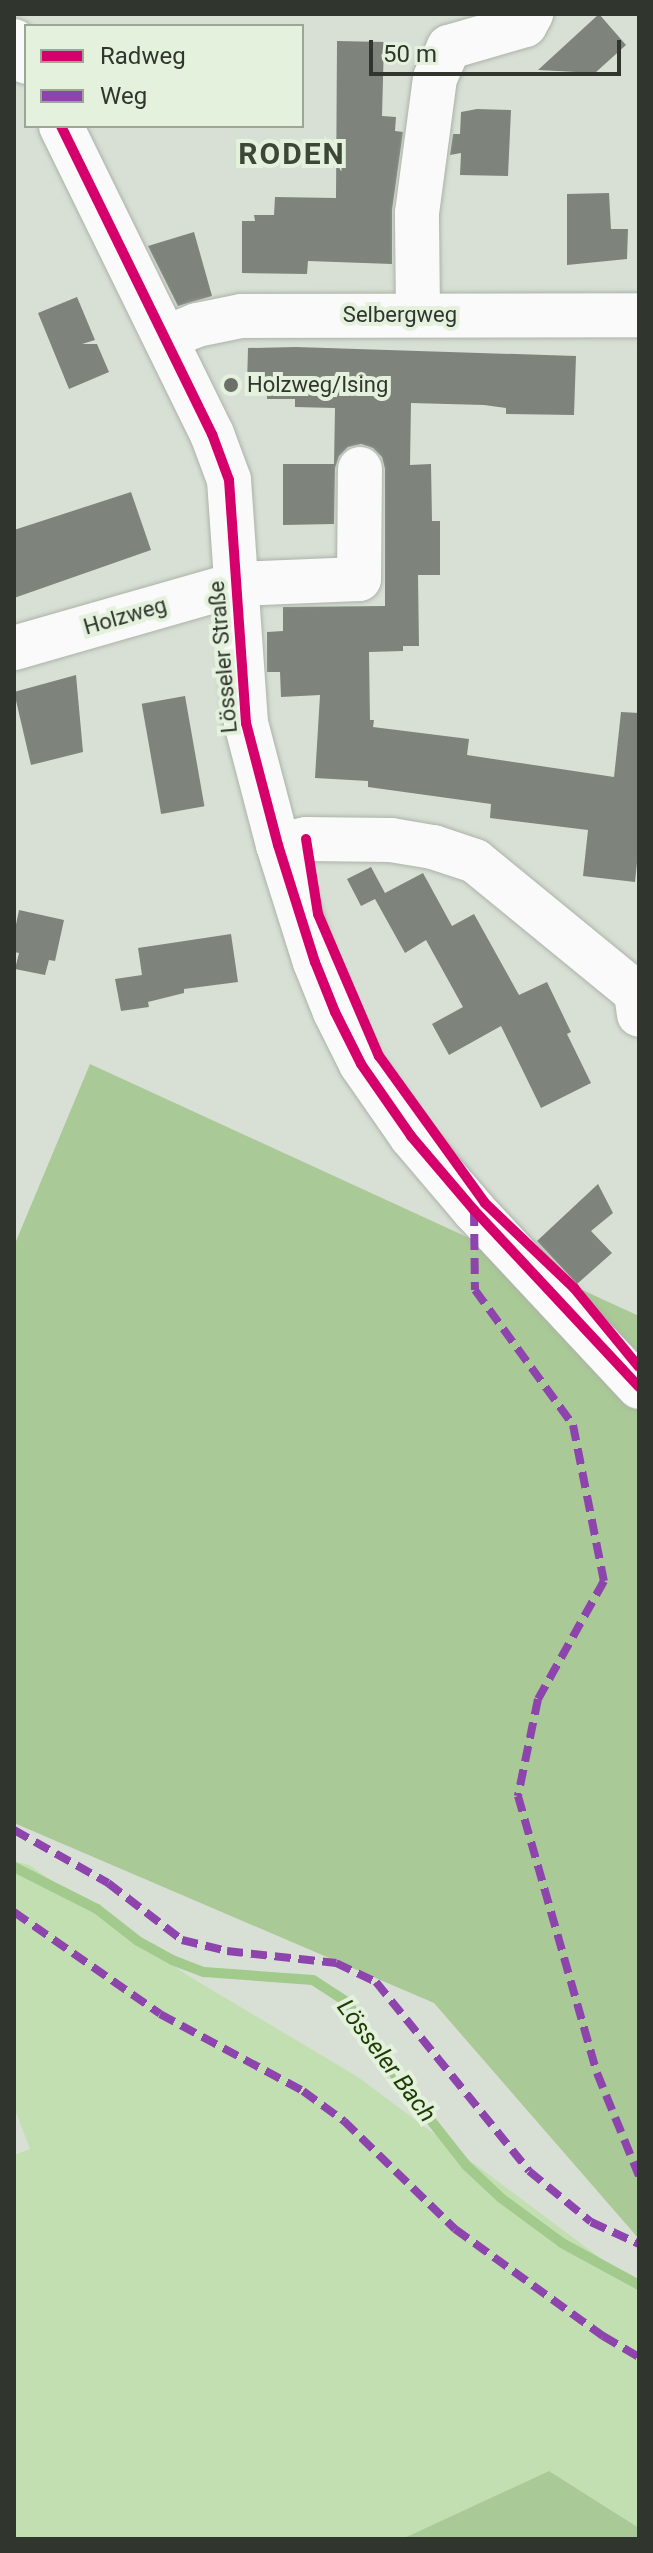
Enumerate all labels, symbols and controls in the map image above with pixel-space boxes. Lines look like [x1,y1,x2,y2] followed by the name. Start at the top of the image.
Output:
[24,24,304,128] legend
[373,24,625,74] scale bar
[383,40,437,68] text: 50 m
[100,42,186,70] text: Radweg
[100,82,147,110] text: Weg
[238,136,346,172] district label: RODEN
[343,302,457,328] street label: Selbergweg
[247,372,388,398] place label: Holzweg/Ising
[222,376,240,394] marker: Holzweg/Ising
[203,580,243,734] street label: Lösseler Straße
[80,592,170,640] street label: Holzweg
[331,1994,441,2128] water label: Lösseler Bach

